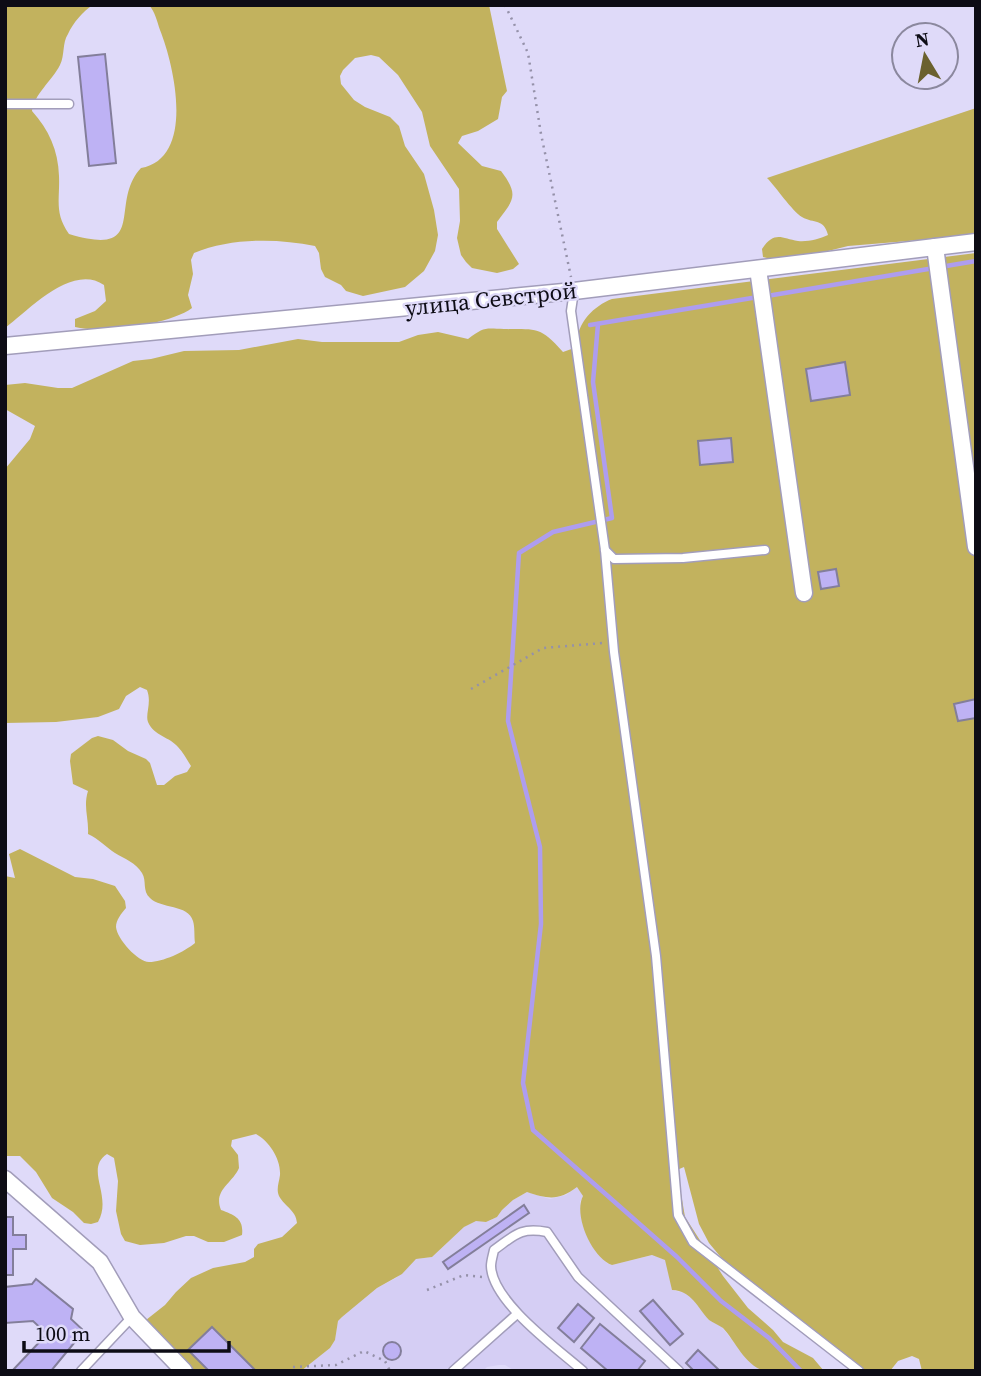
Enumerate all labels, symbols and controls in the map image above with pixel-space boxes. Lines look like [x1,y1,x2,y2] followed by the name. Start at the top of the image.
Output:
[890,21,960,91] north arrow
[913,25,931,53] text: N
[404,274,578,324] street label: улица Севстрой
[24,1310,229,1354] scale bar
[35,1319,90,1348] text: 100 m

